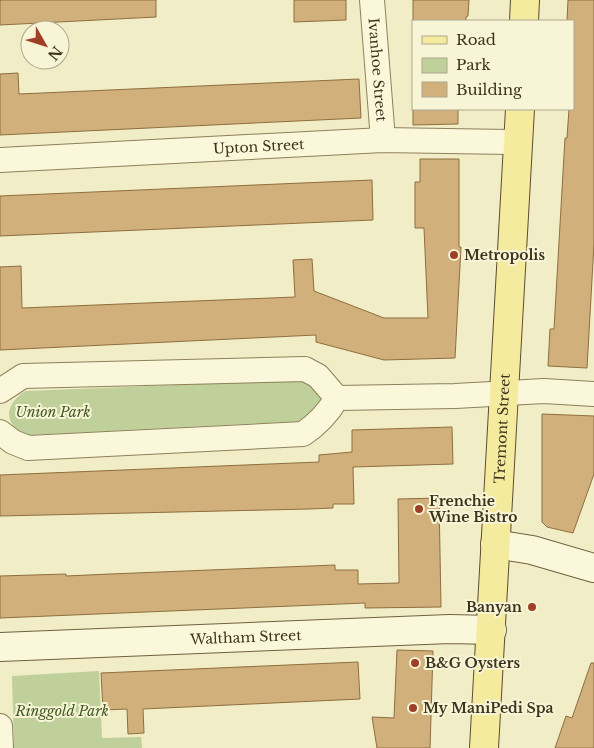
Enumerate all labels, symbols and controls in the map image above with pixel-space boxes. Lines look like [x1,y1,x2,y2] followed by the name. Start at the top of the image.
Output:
[364,17,391,123] street label: Ivanhoe Street
[20,20,70,70] north arrow
[412,20,574,110] legend
[456,30,496,49] text: Road
[44,42,66,64] text: N
[456,55,492,74] text: Park
[456,80,523,99] text: Building
[212,135,306,158] street label: Upton Street
[464,246,545,264] place label: Metropolis
[448,249,460,261] marker: Metropolis
[490,372,514,484] street label: Tremont Street
[16,403,90,421] park label: Union Park
[428,492,517,526] place label: Frenchie Wine Bistro
[413,503,425,515] marker: Frenchie Wine Bistro
[466,598,522,616] place label: Banyan
[526,601,538,613] marker: Banyan
[189,626,303,648] street label: Waltham Street
[425,654,520,672] place label: B&G Oysters
[409,657,421,669] marker: B&G Oysters
[423,699,554,717] place label: My ManiPedi Spa
[14,702,109,720] park label: Ringgold Park
[407,702,419,714] marker: My ManiPedi Spa

